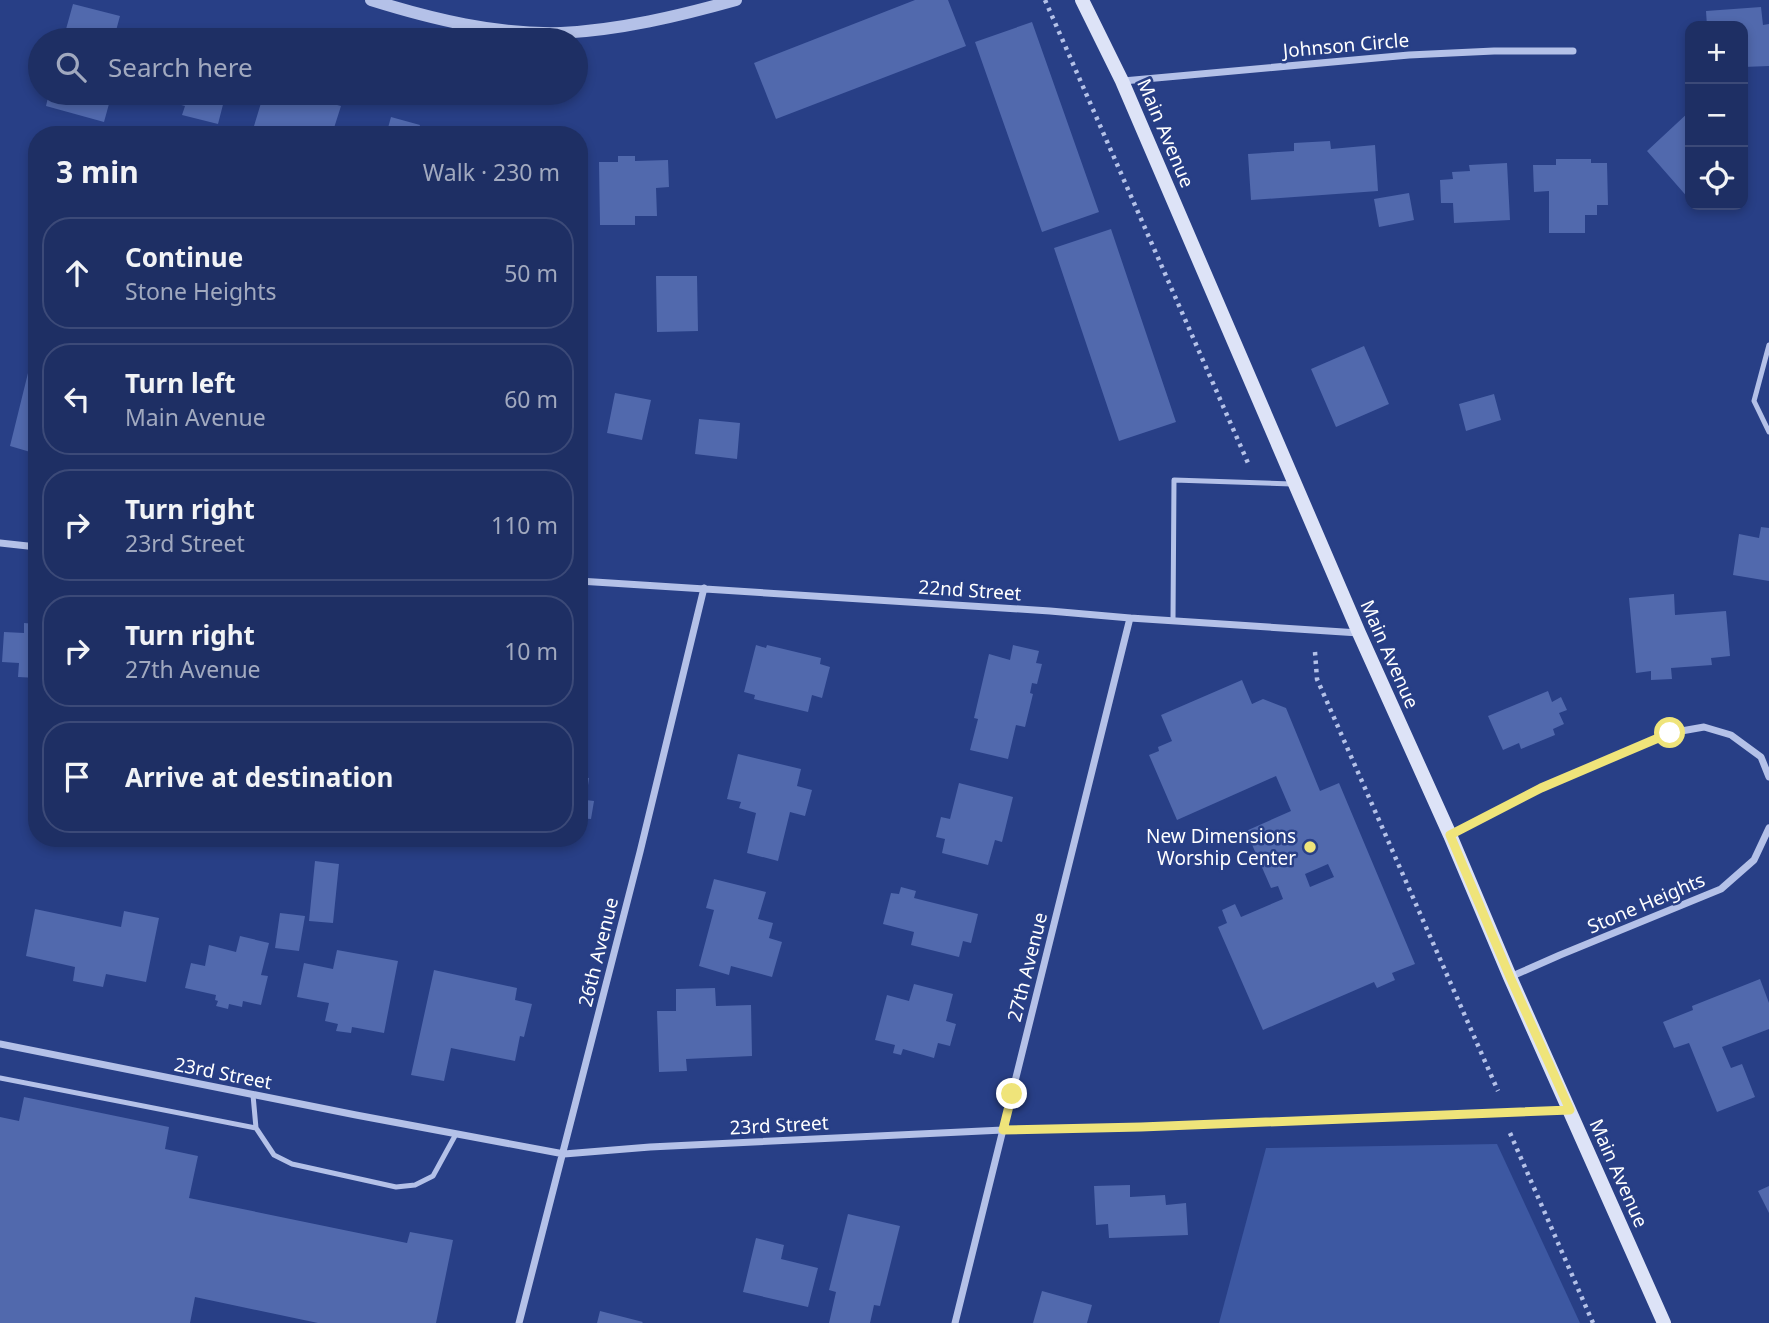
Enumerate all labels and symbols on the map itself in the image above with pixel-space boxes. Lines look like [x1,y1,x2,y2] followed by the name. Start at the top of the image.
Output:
[1280,27,1410,64] street label: Johnson Circle
[1131,74,1201,192] street label: Main Avenue
[918,573,1022,607] street label: 22nd Street
[1354,596,1426,712] street label: Main Avenue
[1654,717,1685,748] route start
[1146,823,1296,871] place label: New Dimensions Worship Center
[1302,839,1318,855] marker: New Dimensions Worship Center
[1583,867,1709,939] street label: Stone Heights
[572,895,624,1009] street label: 26th Avenue
[1001,910,1053,1024] street label: 27th Avenue
[172,1051,274,1095] street label: 23rd Street
[996,1078,1027,1109] route end
[729,1109,829,1141] street label: 23rd Street
[1583,1115,1655,1231] street label: Main Avenue

